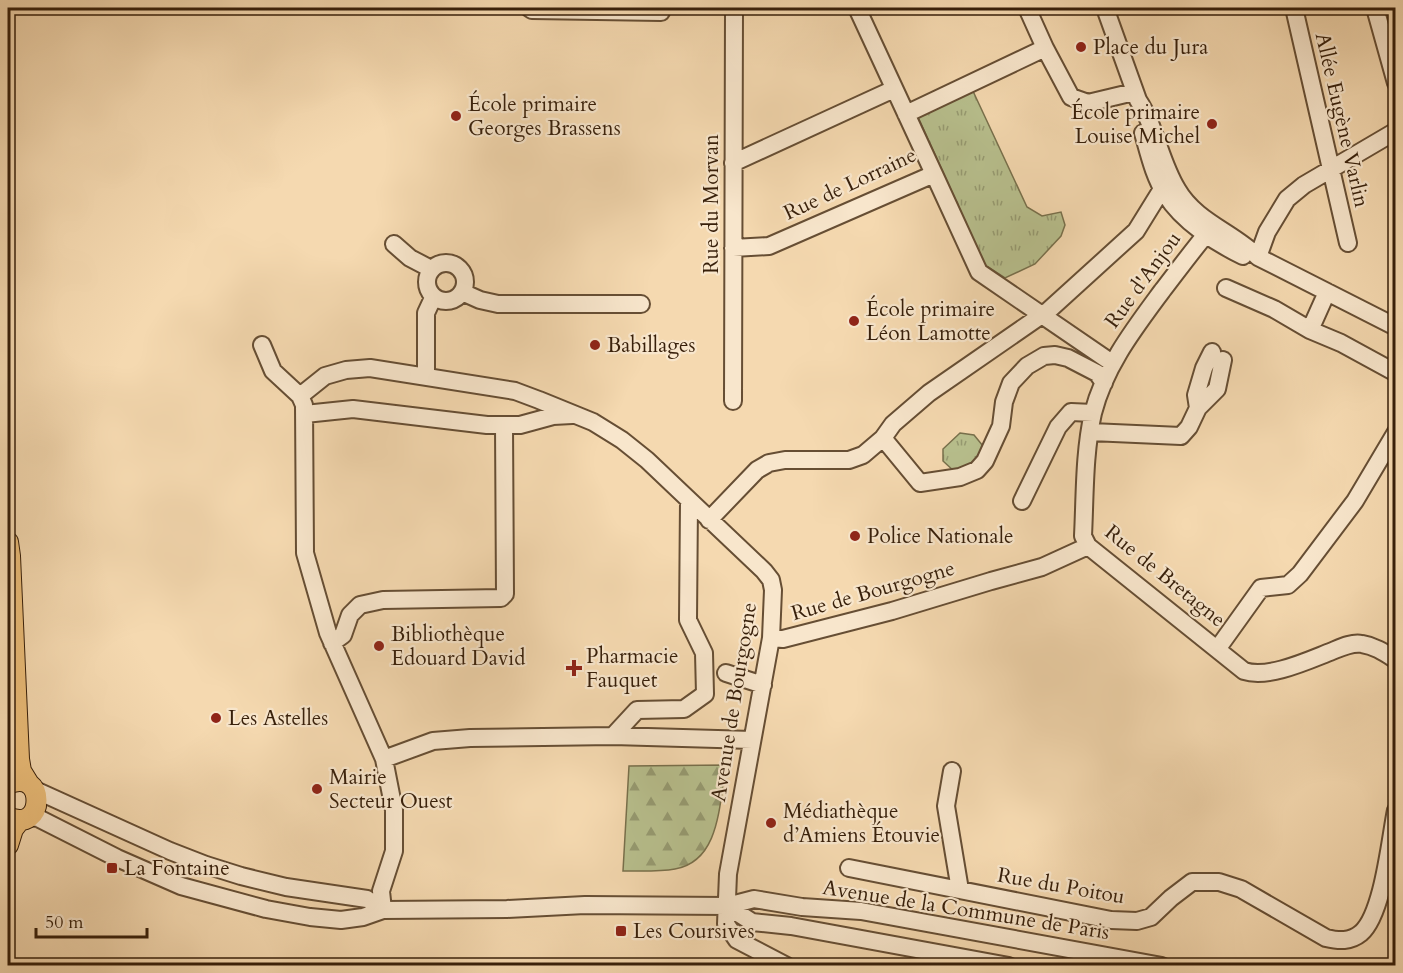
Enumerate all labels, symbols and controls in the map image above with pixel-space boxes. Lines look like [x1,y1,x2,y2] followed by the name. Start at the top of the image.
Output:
[1308,30,1376,210] street label: Allée Eugène Varlin
[1093,33,1208,62] place label: Place du Jura
[1074,40,1088,54] marker: Place du Jura
[468,90,621,143] place label: École primaire Georges Brassens
[1071,98,1200,151] place label: École primaire Louise Michel
[449,109,463,123] marker: École primaire Georges Brassens
[1205,117,1219,131] marker: École primaire Louise Michel
[697,134,726,274] street label: Rue du Morvan
[779,141,921,227] street label: Rue de Lorraine
[1098,226,1188,334] street label: Rue d'Anjou
[866,295,995,348] place label: École primaire Léon Lamotte
[847,314,861,328] marker: École primaire Léon Lamotte
[607,331,696,360] place label: Babillages
[588,338,602,352] marker: Babillages
[1098,518,1232,634] street label: Rue de Bretagne
[867,522,1014,551] place label: Police Nationale
[848,529,862,543] marker: Police Nationale
[788,554,958,628] street label: Rue de Bourgogne
[704,600,764,804] street label: Avenue de Bourgogne
[391,620,525,673] place label: Bibliothèque Edouard David
[372,639,386,653] marker: Bibliothèque Edouard David
[586,642,679,695] place label: Pharmacie Fauquet
[567,661,581,675] marker: Pharmacie Fauquet
[228,704,328,733] place label: Les Astelles
[209,711,223,725] marker: Les Astelles
[329,763,453,816] place label: Mairie Secteur Ouest
[310,782,324,796] marker: Mairie Secteur Ouest
[783,797,940,850] place label: Médiathèque d’Amiens Étouvie
[764,816,778,830] marker: Médiathèque d’Amiens Étouvie
[124,854,230,883] place label: La Fontaine
[105,861,119,875] marker: La Fontaine
[995,861,1127,911] street label: Rue du Poitou
[820,873,1112,947] street label: Avenue de la Commune de Paris
[36,901,147,939] scale bar
[45,910,84,935] text: 50 m
[633,917,755,946] place label: Les Coursives
[614,924,628,938] marker: Les Coursives

